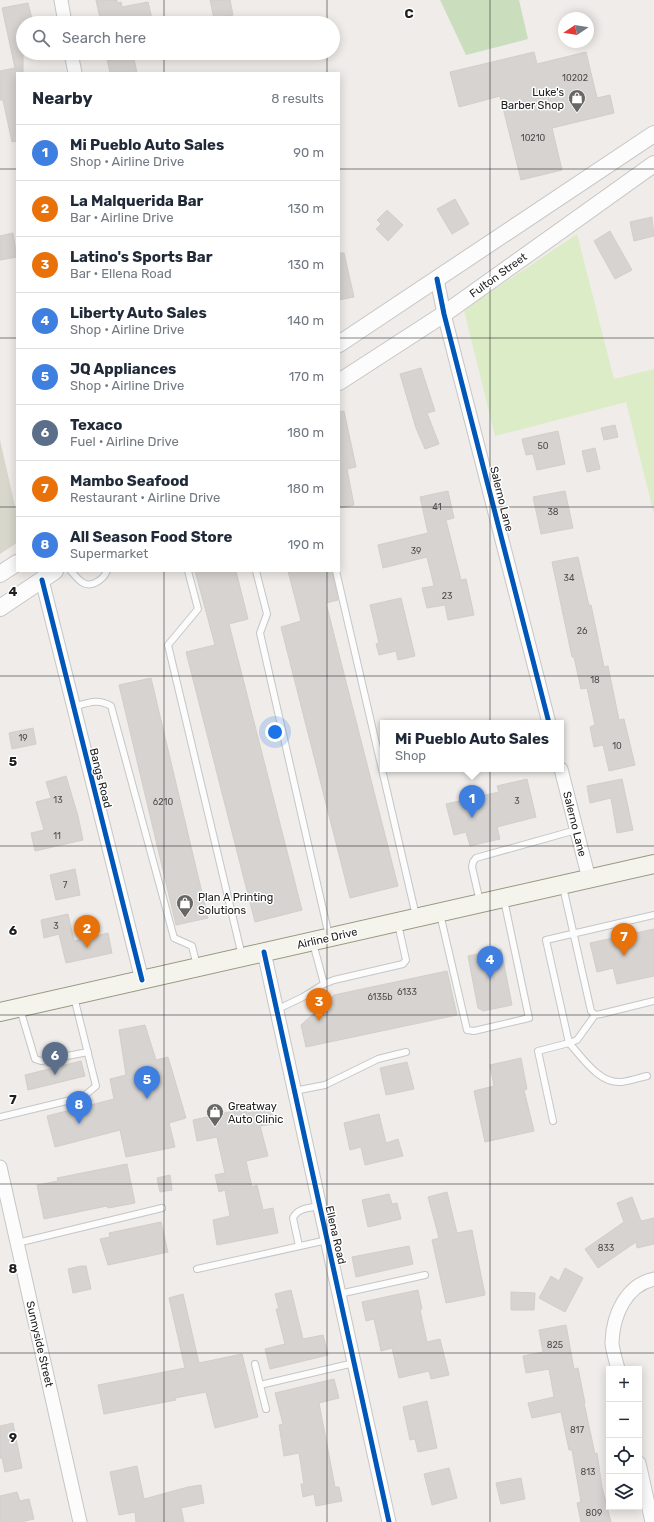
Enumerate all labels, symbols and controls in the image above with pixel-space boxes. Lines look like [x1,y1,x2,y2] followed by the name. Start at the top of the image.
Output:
[404,6,414,21] text: C
[558,12,594,48] north arrow
[16,16,340,60] search box
[30,27,52,49] icon: search
[62,29,146,47] text: Search here
[562,73,588,83] house number: 10202
[501,86,564,112] place label: Luke's Barber Shop
[32,88,93,108] text: Nearby
[567,88,587,113] shop icon: Luke's Barber Shop
[271,91,324,106] text: 8 results
[521,133,545,143] house number: 10210
[70,136,224,154] text: Mi Pueblo Auto Sales
[42,145,48,160] text: 1
[293,145,324,160] text: 90 m
[70,154,184,169] text: Shop · Airline Drive
[70,192,203,210] text: La Malquerida Bar
[41,201,49,216] text: 2
[288,201,324,216] text: 130 m
[70,210,174,225] text: Bar · Airline Drive
[70,248,212,266] text: Latino's Sports Bar
[467,250,530,300] street label: Fulton Street
[41,257,49,272] text: 3
[288,257,324,272] text: 130 m
[70,266,172,281] text: Bar · Ellena Road
[70,304,207,322] text: Liberty Auto Sales
[41,313,49,328] text: 4
[287,313,324,328] text: 140 m
[70,322,184,337] text: Shop · Airline Drive
[70,360,176,378] text: JQ Appliances
[41,369,49,384] text: 5
[289,369,324,384] text: 170 m
[70,378,184,393] text: Shop · Airline Drive
[70,416,122,434] text: Texaco
[41,425,49,440] text: 6
[287,425,324,440] text: 180 m
[70,434,179,449] text: Fuel · Airline Drive
[537,441,549,451] house number: 50
[487,465,516,533] street label: Salerno Lane
[70,472,189,490] text: Mambo Seafood
[41,481,49,496] text: 7
[287,481,324,496] text: 180 m
[70,490,220,505] text: Restaurant · Airline Drive
[432,502,442,512] house number: 41
[547,507,559,517] house number: 38
[70,528,232,546] text: All Season Food Store
[41,537,49,552] text: 8
[288,537,324,552] text: 190 m
[70,546,148,561] text: Supermarket
[411,546,421,556] house number: 39
[564,573,575,583] house number: 34
[9,584,18,599] text: 4
[442,591,452,601] house number: 23
[577,626,588,636] house number: 26
[590,675,600,685] house number: 18
[380,720,564,772] popup
[265,722,285,742] your location
[395,730,549,748] text: Mi Pueblo Auto Sales
[18,733,28,743] house number: 19
[612,741,622,751] house number: 10
[87,747,114,809] street label: Bangs Road
[395,748,426,763] text: Shop
[9,754,17,769] text: 5
[459,785,485,818] pin: 1
[560,790,589,858] street label: Salerno Lane
[53,795,63,805] house number: 13
[514,796,520,806] house number: 3
[153,797,173,807] house number: 6210
[53,831,61,841] house number: 11
[63,880,68,890] house number: 7
[198,891,273,917] place label: Plan A Printing Solutions
[175,893,195,918] shop icon: Plan A Printing Solutions
[74,915,100,948] pin: 2
[53,921,59,931] house number: 3
[9,923,18,938] text: 6
[611,923,637,956] pin: 7
[296,925,359,952] street label: Airline Drive
[477,946,503,979] pin: 4
[397,987,417,997] house number: 6133
[306,988,332,1021] pin: 3
[367,992,393,1002] house number: 6135b
[42,1042,68,1075] pin: 6
[134,1066,160,1099] pin: 5
[66,1091,92,1124] pin: 8
[9,1092,17,1107] text: 7
[228,1100,283,1126] place label: Greatway Auto Clinic
[205,1102,225,1127] shop icon: Greatway Auto Clinic
[322,1205,349,1266] street label: Ellena Road
[598,1243,614,1253] house number: 833
[9,1261,18,1276] text: 8
[23,1300,56,1389] street label: Sunnyside Street
[547,1340,563,1350] house number: 825
[606,1366,642,1510] map controls
[606,1366,642,1402] button: +
[606,1402,642,1438] button: −
[570,1425,584,1435] house number: 817
[9,1430,17,1445] text: 9
[606,1438,642,1474] button: locate
[581,1467,596,1477] house number: 813
[606,1474,642,1510] button: layers
[586,1508,602,1518] house number: 809

